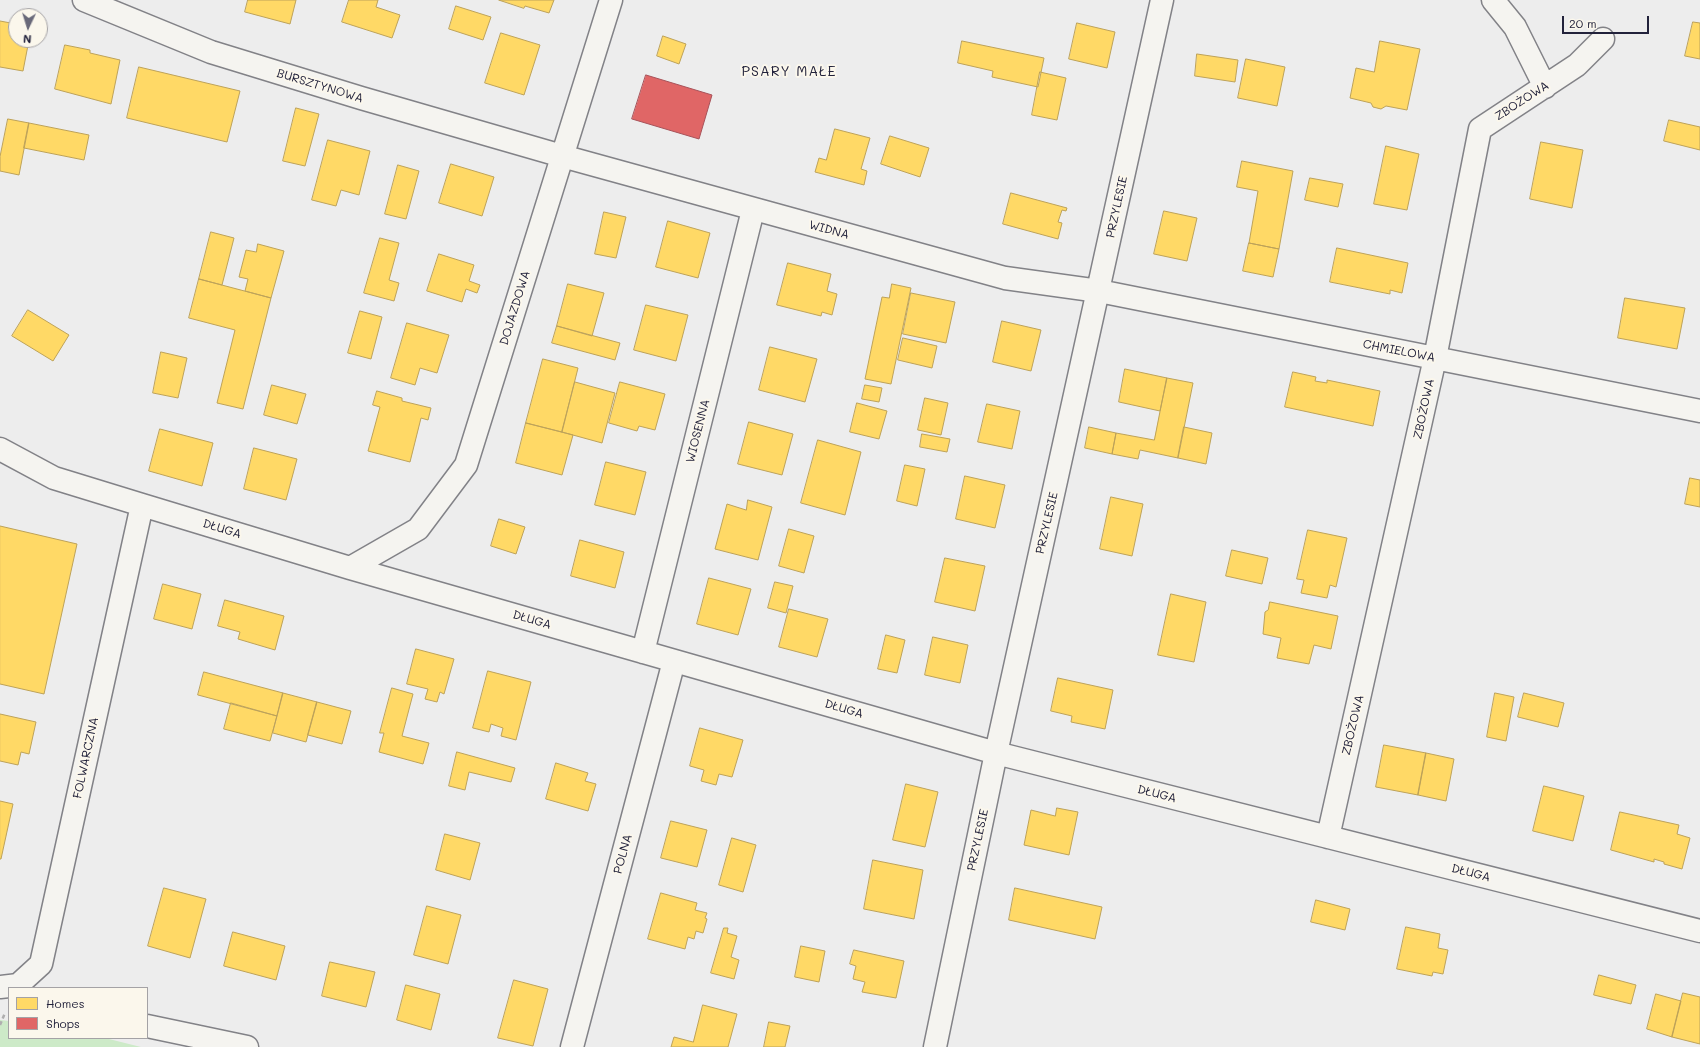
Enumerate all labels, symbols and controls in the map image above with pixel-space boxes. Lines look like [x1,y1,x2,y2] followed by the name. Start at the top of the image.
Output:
[8,8,48,48] north arrow
[1564,8,1651,34] scale bar
[1569,15,1597,31] text: 20 m
[23,32,32,47] text: N
[742,64,836,80] district label: PSARY MAŁE
[275,66,365,106] street label: BURSZTYNOWA
[1492,78,1552,124] street label: ZBOŻOWA
[1103,175,1131,239] street label: PRZYLESIE
[807,218,851,242] street label: WIDNA
[497,269,533,347] street label: DOJAZDOWA
[1362,337,1436,365] street label: CHMIELOWA
[1411,377,1437,441] street label: ZBOŻOWA
[683,398,713,464] street label: WIOSENNA
[1033,491,1061,555] street label: PRZYLESIE
[201,516,243,542] street label: DŁUGA
[511,608,553,632] street label: DŁUGA
[1339,693,1367,757] street label: ZBOŻOWA
[823,697,865,721] street label: DŁUGA
[70,716,102,800] street label: FOLWARCZNA
[1136,782,1178,806] street label: DŁUGA
[964,808,992,872] street label: PRZYLESIE
[611,833,635,875] street label: POLNA
[1450,861,1492,885] street label: DŁUGA
[8,987,148,1039] legend
[46,995,85,1011] text: Homes
[46,1015,80,1031] text: Shops

